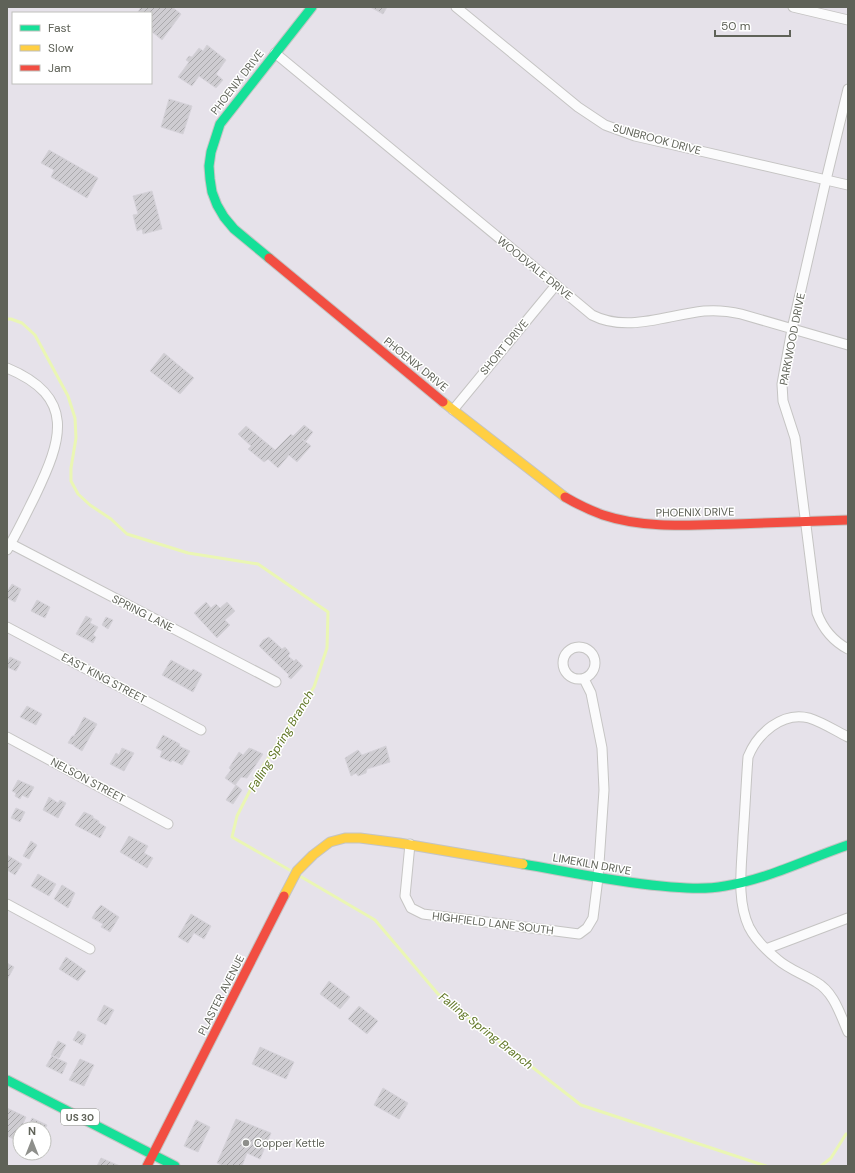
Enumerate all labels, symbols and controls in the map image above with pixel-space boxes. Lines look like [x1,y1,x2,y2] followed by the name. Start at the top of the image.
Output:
[12,12,152,84] legend
[715,12,790,38] scale bar
[721,18,750,34] text: 50 m
[48,20,71,36] text: Fast
[48,40,74,56] text: Slow
[207,47,267,117] street label: PHOENIX DRIVE
[48,60,71,76] text: Jam
[611,120,703,158] street label: SUNBROOK DRIVE
[494,233,576,303] street label: WOODVALE DRIVE
[776,292,808,386] street label: PARKWOOD DRIVE
[477,316,531,378] street label: SHORT DRIVE
[381,334,451,394] street label: PHOENIX DRIVE
[656,504,734,520] street label: PHOENIX DRIVE
[110,591,176,635] street label: SPRING LANE
[59,650,149,706] street label: EAST KING STREET
[244,687,318,795] water label: Falling Spring Branch
[48,755,128,805] street label: NELSON STREET
[552,850,632,878] street label: LIMEKILN DRIVE
[431,909,555,937] street label: HIGHFIELD LANE SOUTH
[195,952,247,1038] street label: PLASTER AVENUE
[436,989,536,1073] water label: Falling Spring Branch
[61,1109,99,1125] road number: US 30
[12,1121,52,1161] north arrow
[28,1124,36,1138] text: N
[254,1136,325,1150] place label: Copper Kettle
[241,1138,251,1148] marker: Copper Kettle

